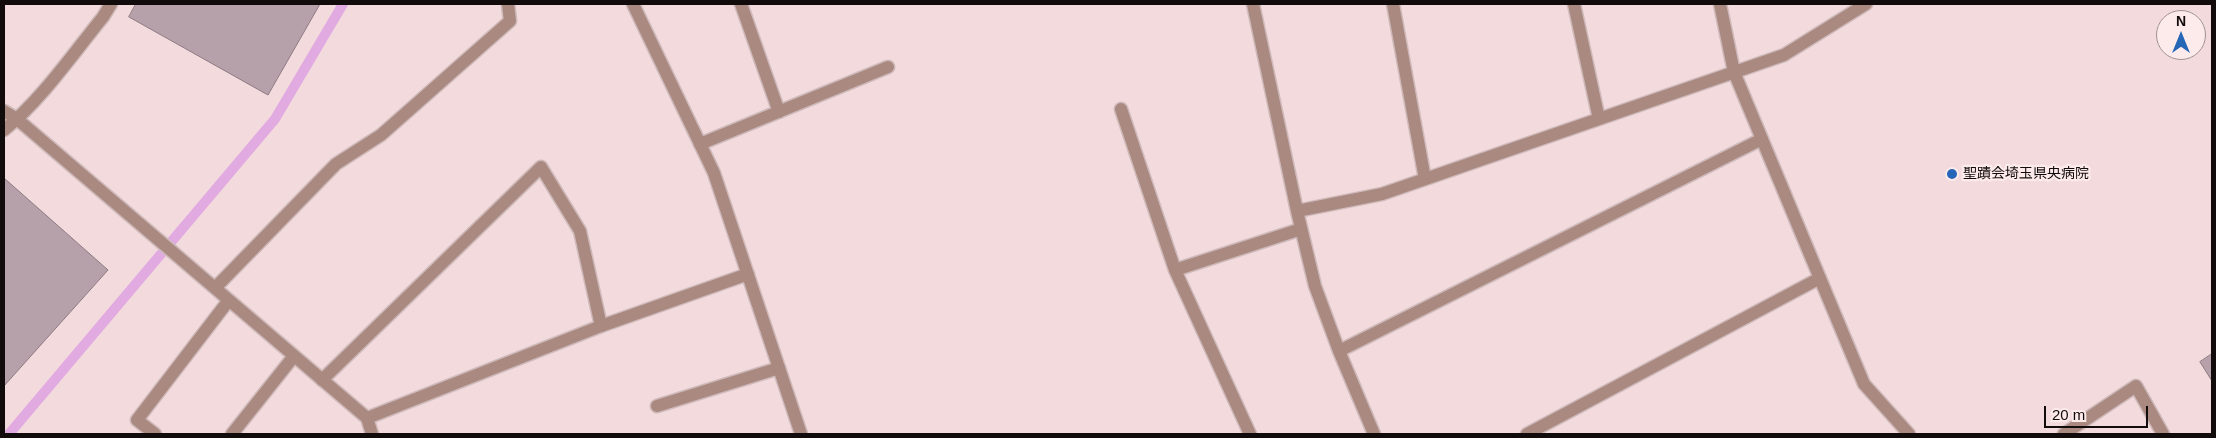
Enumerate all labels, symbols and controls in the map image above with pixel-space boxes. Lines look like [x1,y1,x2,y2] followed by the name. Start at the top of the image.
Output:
[2156,10,2206,60] north arrow
[2176,13,2186,29] text: N
[1963,166,2089,182] place label: 聖蹟会埼玉県央病院
[1945,167,1959,181] marker: 聖蹟会埼玉県央病院
[2046,396,2150,428] scale bar
[2052,406,2085,423] text: 20 m

